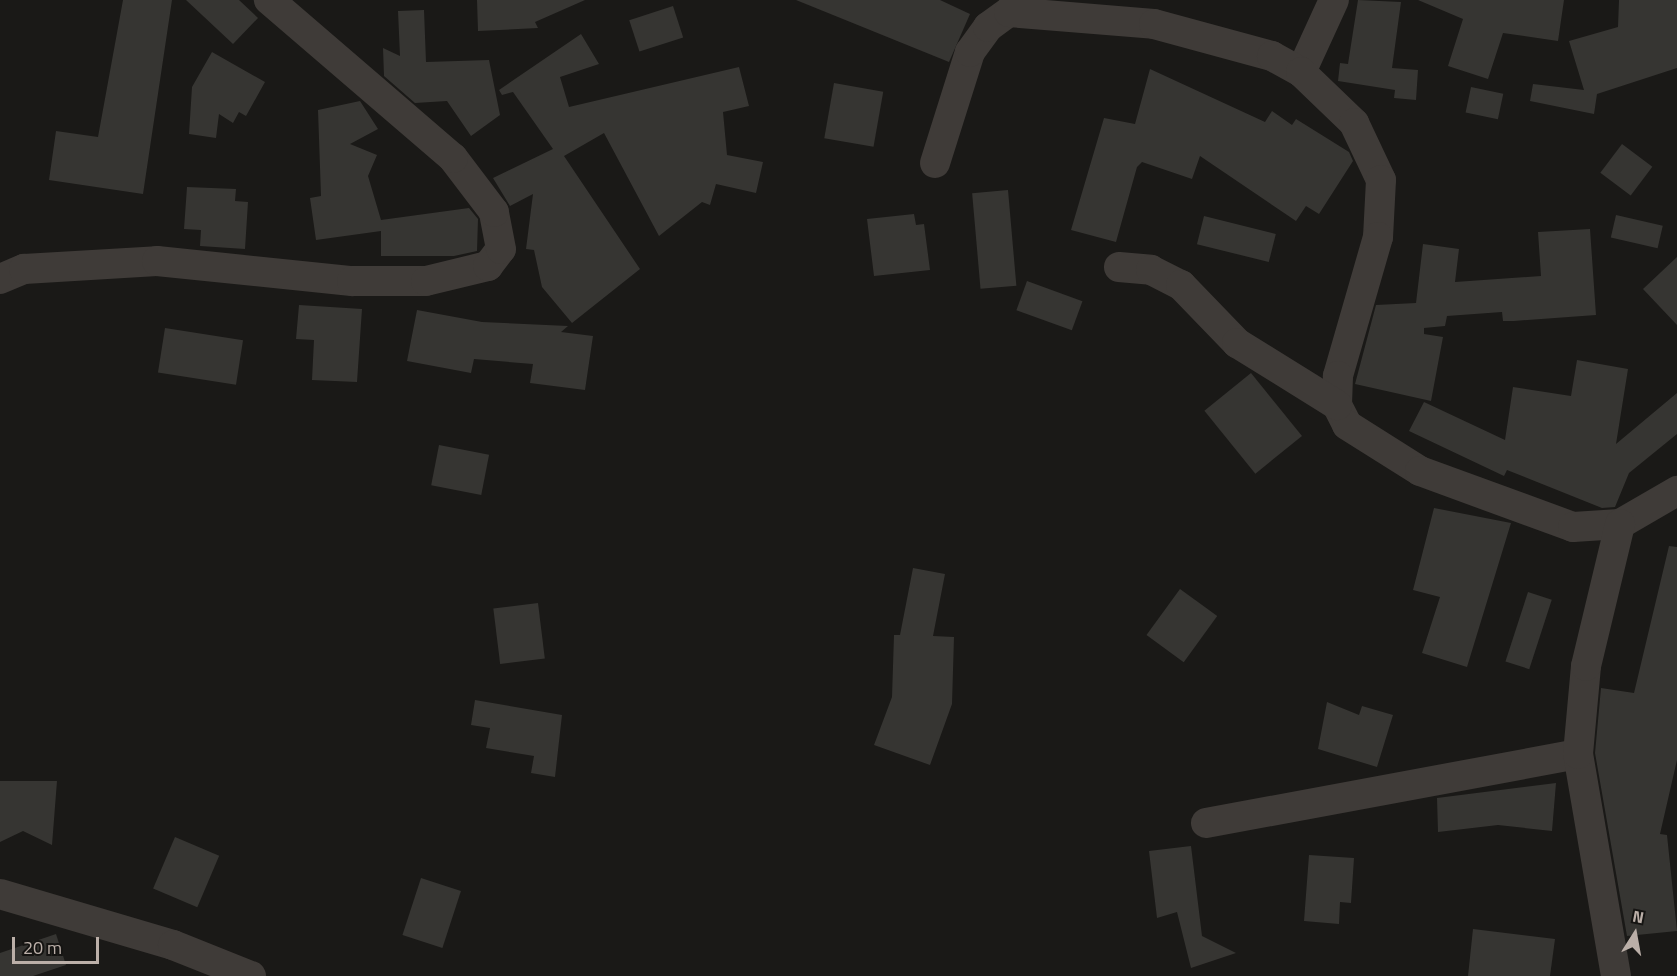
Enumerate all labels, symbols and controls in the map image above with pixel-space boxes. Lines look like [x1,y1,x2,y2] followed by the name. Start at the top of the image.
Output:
[1631,903,1646,929] text: N
[1605,904,1665,964] north arrow
[15,925,102,963] scale bar
[23,934,62,961] text: 20 m

